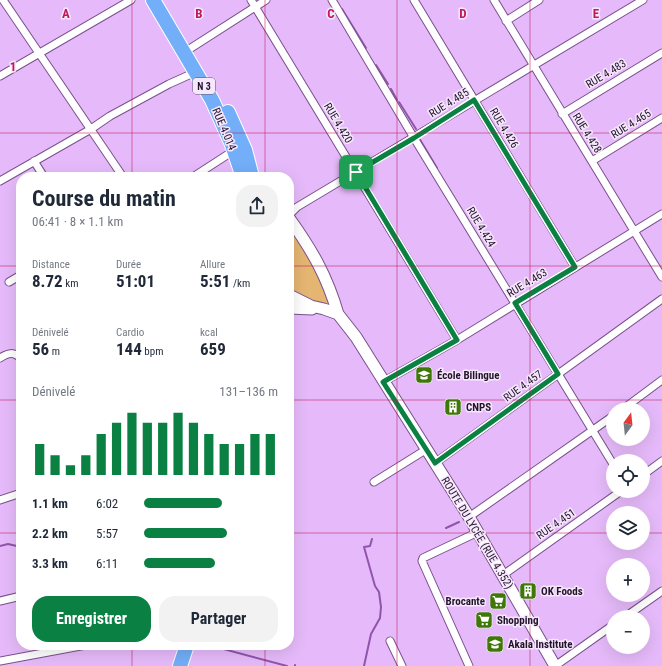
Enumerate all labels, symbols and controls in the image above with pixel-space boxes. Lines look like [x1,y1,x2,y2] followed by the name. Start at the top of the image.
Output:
[62,6,70,21] text: A
[195,6,203,21] text: B
[327,6,335,21] text: C
[459,6,467,21] text: D
[593,6,600,21] text: E
[584,57,628,91] street label: RUE 4.483
[10,59,16,74] text: 1
[193,78,215,94] road number: N 3
[427,86,471,120] street label: RUE 4.485
[321,101,355,145] street label: RUE 4.420
[209,106,239,153] street label: RUE 4.014
[487,106,521,150] street label: RUE 4.426
[609,107,653,141] street label: RUE 4.465
[570,111,604,155] street label: RUE 4.428
[339,155,373,189] pin
[345,161,367,183] icon: arrive
[236,185,278,227] button: share
[32,186,176,211] text: Course du matin
[464,205,498,250] street label: RUE 4.424
[32,214,123,229] text: 06:41 · 8 × 1.1 km
[32,258,70,271] text: Distance
[116,258,141,271] text: Durée
[200,258,225,271] text: Allure
[505,266,549,300] street label: RUE 4.463
[32,271,63,291] text: 8.72
[116,271,155,291] text: 51:01
[200,271,230,291] text: 5:51
[63,277,78,290] text: km
[230,277,250,290] text: /km
[32,326,69,339] text: Dénivelé
[116,326,144,339] text: Cardio
[200,326,218,339] text: kcal
[32,339,49,359] text: 56
[116,339,142,359] text: 144
[200,339,226,359] text: 659
[49,345,60,358] text: m
[142,345,163,358] text: bpm
[414,365,434,385] school or university icon: École Bilingue
[501,368,545,404] street label: RUE 4.457
[437,369,500,382] place label: École Bilingue
[32,384,75,399] text: Dénivelé
[219,384,278,399] text: 131–136 m
[443,397,463,417] building icon: CNPS
[466,401,491,414] place label: CNPS
[606,402,650,446] north arrow
[606,402,650,654] map controls
[606,454,650,498] button: locate
[438,475,516,591] street label: ROUTE DU LYCÉE (RUE 4.352)
[32,496,68,511] text: 1.1 km
[96,496,118,511] text: 6:02
[534,506,578,542] street label: RUE 4.451
[606,506,650,550] button: layers
[32,526,68,541] text: 2.2 km
[96,526,118,541] text: 5:57
[32,556,68,571] text: 3.3 km
[96,556,118,571] text: 6:11
[606,558,650,602] button: +
[518,581,538,601] building icon: OK Foods
[541,585,583,598] place label: OK Foods
[488,591,508,611] supermarket icon: Brocante
[446,595,485,608] place label: Brocante
[32,596,151,642] button: Enregistrer
[159,596,278,642] button: Partager
[474,610,494,630] supermarket icon: Shopping
[606,610,650,654] button: −
[497,614,538,627] place label: Shopping
[485,634,505,654] school or university icon: Akala Institute
[508,638,572,651] place label: Akala Institute

